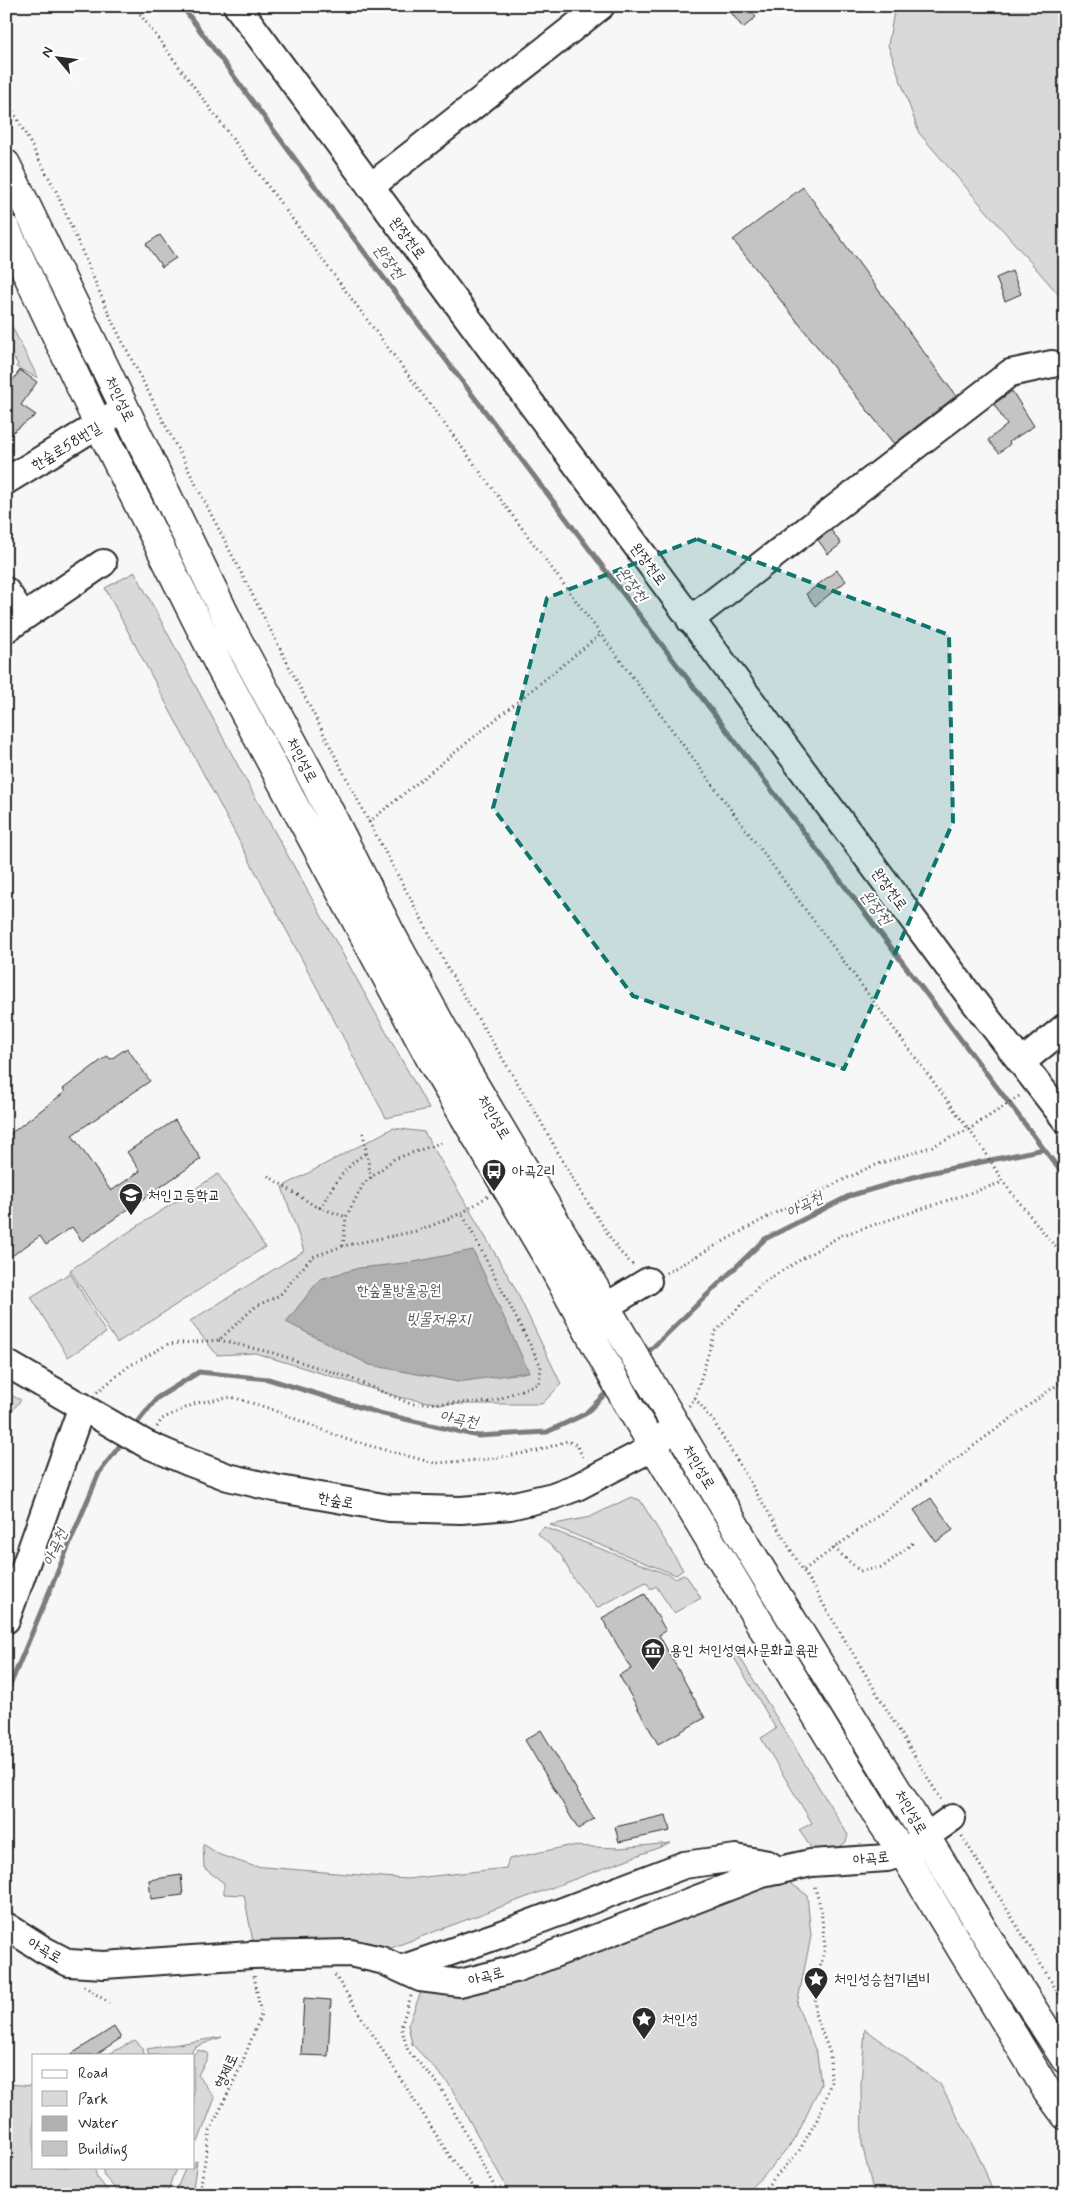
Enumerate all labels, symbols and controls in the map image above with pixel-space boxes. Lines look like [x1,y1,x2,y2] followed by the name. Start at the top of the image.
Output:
[32,32,82,82] north arrow
[37,44,58,61] text: N
[386,213,430,263] street label: 완장천로
[371,240,409,282] water label: 완장천
[100,373,139,426] street label: 처인성로
[28,418,105,475] street label: 한숲로58번길
[627,539,671,589] street label: 완장천로
[614,563,652,605] water label: 완장천
[281,734,321,786] street label: 처인성로
[869,864,911,914] street label: 완장천로
[858,886,896,928] water label: 완장천
[472,1092,514,1143] street label: 처인성로
[481,1158,507,1192] bus stop icon: 아곡2리
[512,1162,556,1182] place label: 아곡2리
[118,1182,144,1216] school or university icon: 처인고등학교
[148,1186,220,1206] place label: 처인고등학교
[783,1186,829,1223] water label: 아곡천
[357,1281,441,1301] park label: 한숲물방울공원
[406,1309,472,1330] water label: 빗물저유지
[438,1405,482,1434] water label: 아곡천
[677,1442,719,1493] street label: 처인성로
[316,1488,355,1514] street label: 한숲로
[38,1524,73,1569] water label: 아곡천
[640,1637,666,1671] museum icon: 용인 처인성역사문화교육관
[670,1641,819,1661] place label: 용인 처인성역사문화교육관
[889,1787,931,1838] street label: 처인성로
[852,1847,890,1871] street label: 아곡로
[24,1933,65,1969] street label: 아곡로
[466,1963,506,1991] street label: 아곡로
[803,1966,829,2000] place icon: 처인성승첩기념비
[834,1970,931,1990] place label: 처인성승첩기념비
[631,2006,657,2040] place icon: 처인성
[662,2010,698,2030] place label: 처인성
[210,2051,243,2092] street label: 형제로
[32,2054,195,2168] legend
[78,2064,108,2084] text: Road
[78,2090,108,2110] text: Park
[78,2114,118,2134] text: Water
[78,2140,128,2161] text: Building

